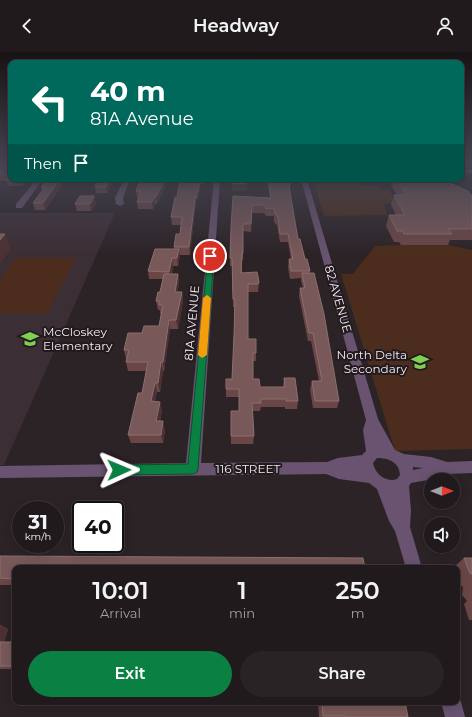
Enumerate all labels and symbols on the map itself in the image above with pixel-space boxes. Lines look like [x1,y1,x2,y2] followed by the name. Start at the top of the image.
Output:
[193,239,227,273] pin
[322,263,355,334] street label: 82 AVENUE
[181,285,202,361] street label: 81A AVENUE
[43,324,113,353] place label: McCloskey Elementary
[20,329,40,349] school or university icon: McCloskey Elementary
[337,347,407,376] place label: North Delta Secondary
[410,352,430,372] school or university icon: North Delta Secondary
[98,449,140,491] position arrow
[216,461,281,476] street label: 116 STREET
[424,473,460,509] north arrow
[72,501,124,553] speed limit sign: 40

